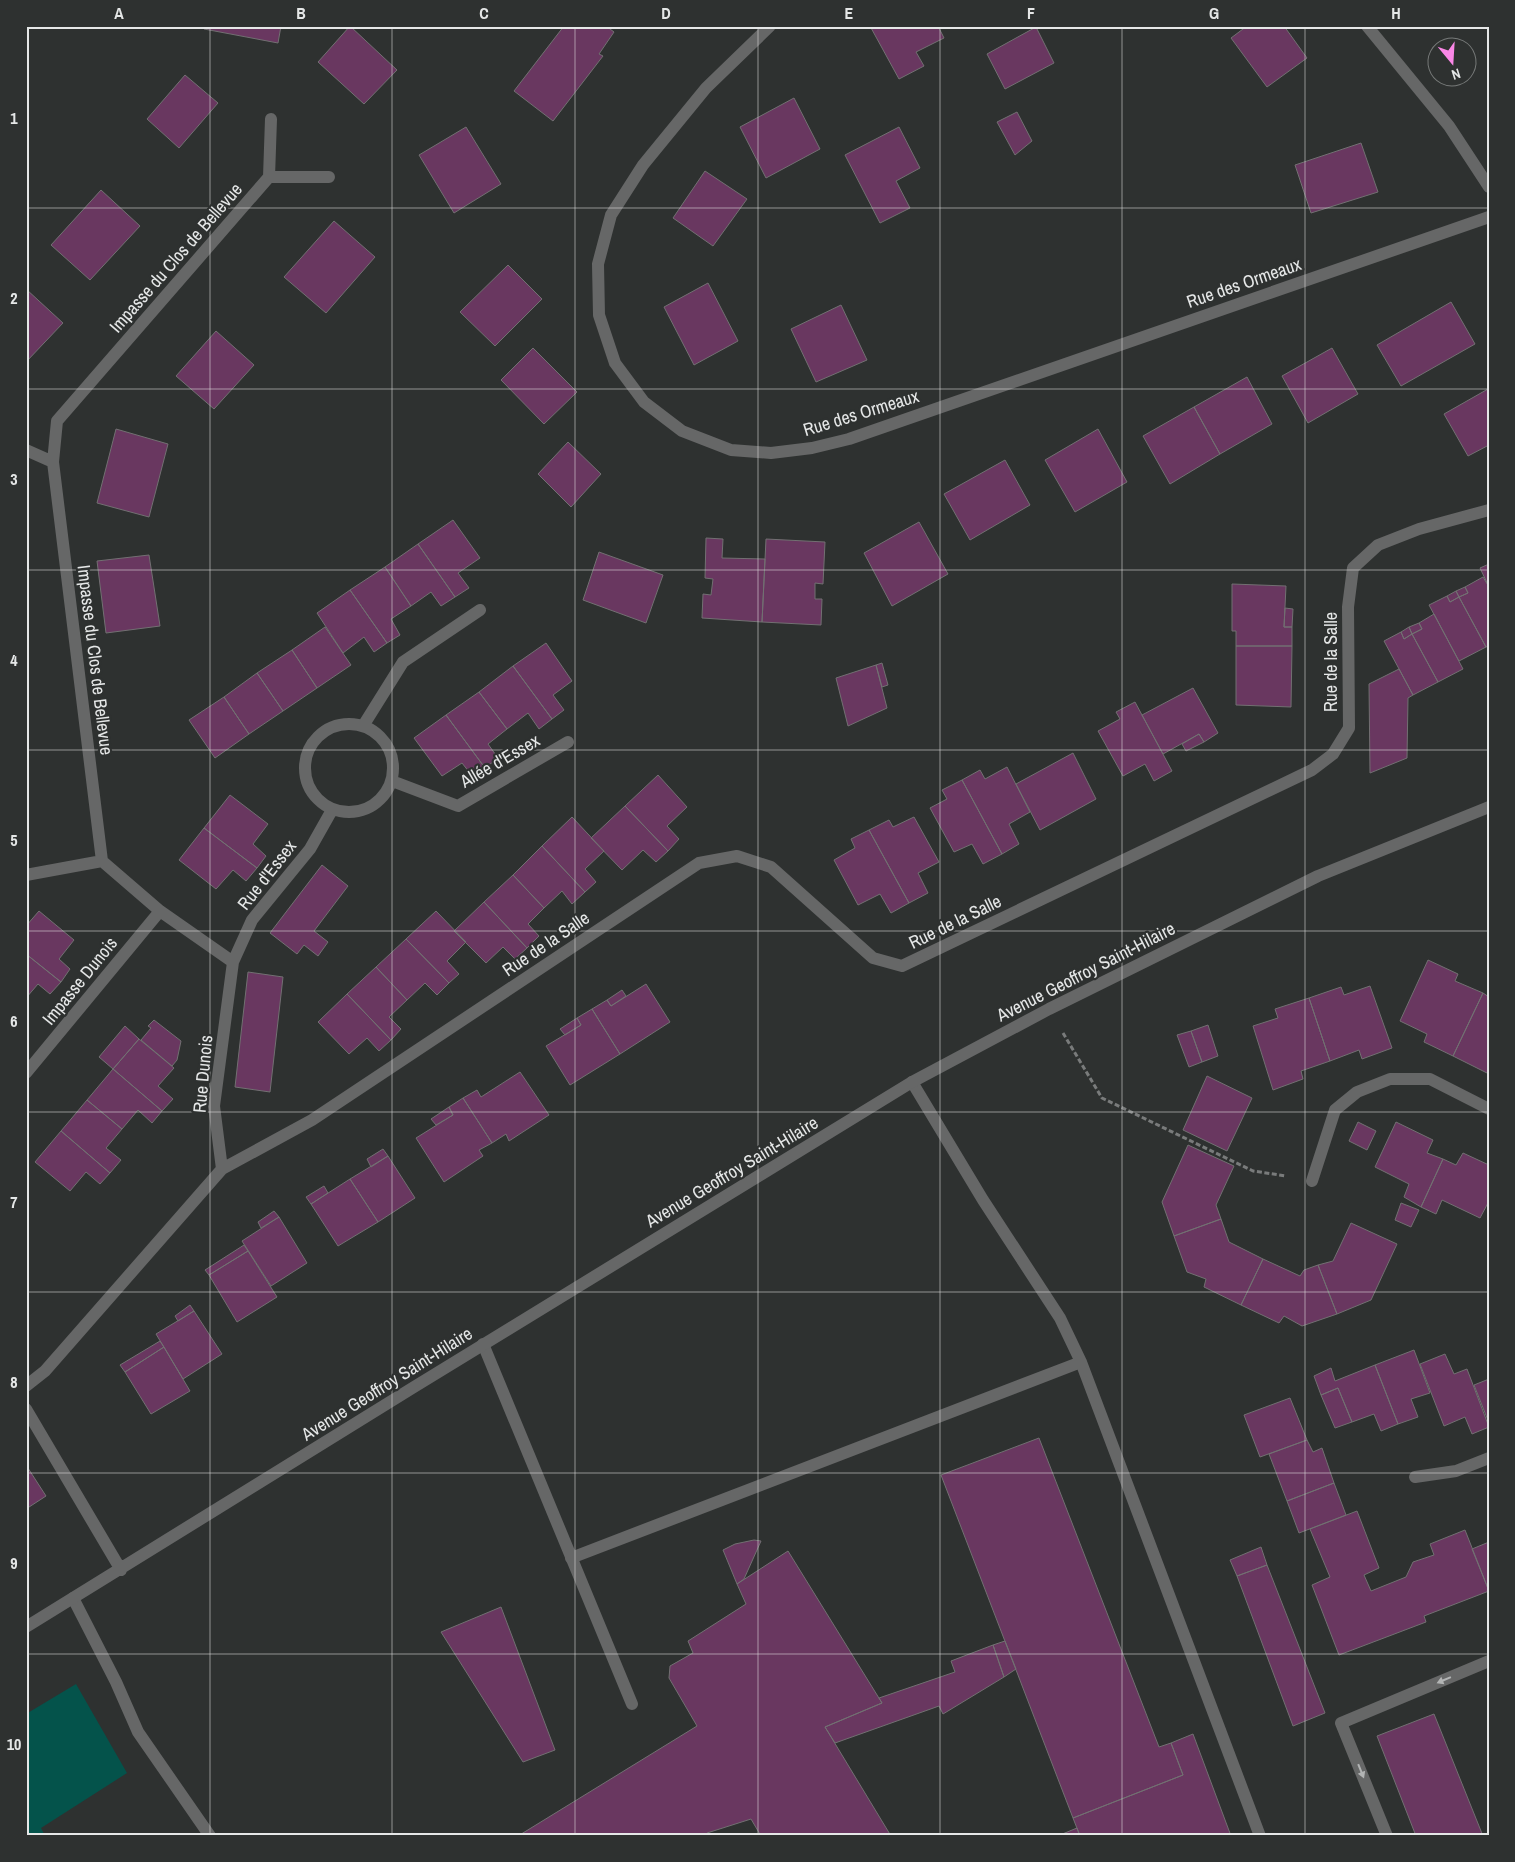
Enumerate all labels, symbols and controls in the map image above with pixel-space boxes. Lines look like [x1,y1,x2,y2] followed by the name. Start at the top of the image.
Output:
[114,2,124,24] text: A
[296,2,306,24] text: B
[479,2,489,24] text: C
[661,2,671,24] text: D
[845,2,854,24] text: E
[1027,2,1035,24] text: F
[1209,2,1219,24] text: G
[1391,2,1401,24] text: H
[1428,38,1478,88] north arrow
[1449,65,1463,84] text: N
[10,107,18,129] text: 1
[103,177,248,338] street label: Impasse du Clos de Bellevue
[1183,251,1305,314] street label: Rue des Ormeaux
[10,287,18,309] text: 2
[800,383,922,442] street label: Rue des Ormeaux
[10,468,18,490] text: 3
[71,564,120,756] street label: Impasse du Clos de Bellevue
[1318,612,1343,712] street label: Rue de la Salle
[10,649,18,671] text: 4
[454,727,545,794] street label: Allée d'Essex
[10,829,18,851] text: 5
[231,834,302,915] street label: Rue d'Essex
[904,888,1005,955] street label: Rue de la Salle
[497,905,594,982] street label: Rue de la Salle
[991,916,1179,1028] street label: Avenue Geoffroy Saint-Hilaire
[36,931,123,1030] street label: Impasse Dunois
[10,1010,18,1032] text: 6
[187,1034,218,1114] street label: Rue Dunois
[640,1110,823,1234] street label: Avenue Geoffroy Saint-Hilaire
[10,1191,18,1213] text: 7
[296,1321,477,1447] street label: Avenue Geoffroy Saint-Hilaire
[10,1371,18,1393] text: 8
[10,1552,18,1574] text: 9
[1437,1676,1451,1684] one-way arrow
[7,1733,21,1755] text: 10
[1357,1763,1365,1778] one-way arrow

